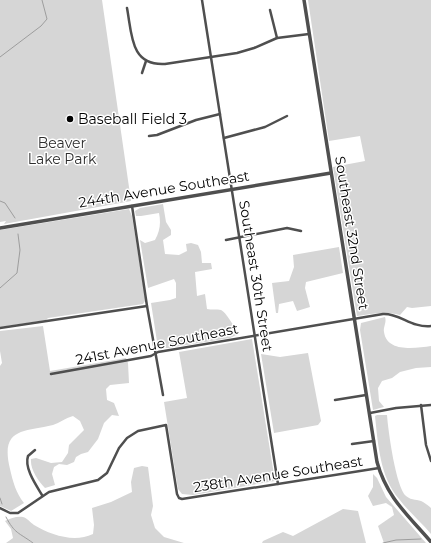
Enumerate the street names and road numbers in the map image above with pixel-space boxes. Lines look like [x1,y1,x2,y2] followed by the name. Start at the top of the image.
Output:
[331,155,373,311] street label: Southeast 32nd Street
[77,167,251,211] street label: 244th Avenue Southeast
[235,199,277,353] street label: Southeast 30th Street
[74,319,240,369] street label: 241st Avenue Southeast
[192,452,364,496] street label: 238th Avenue Southeast

